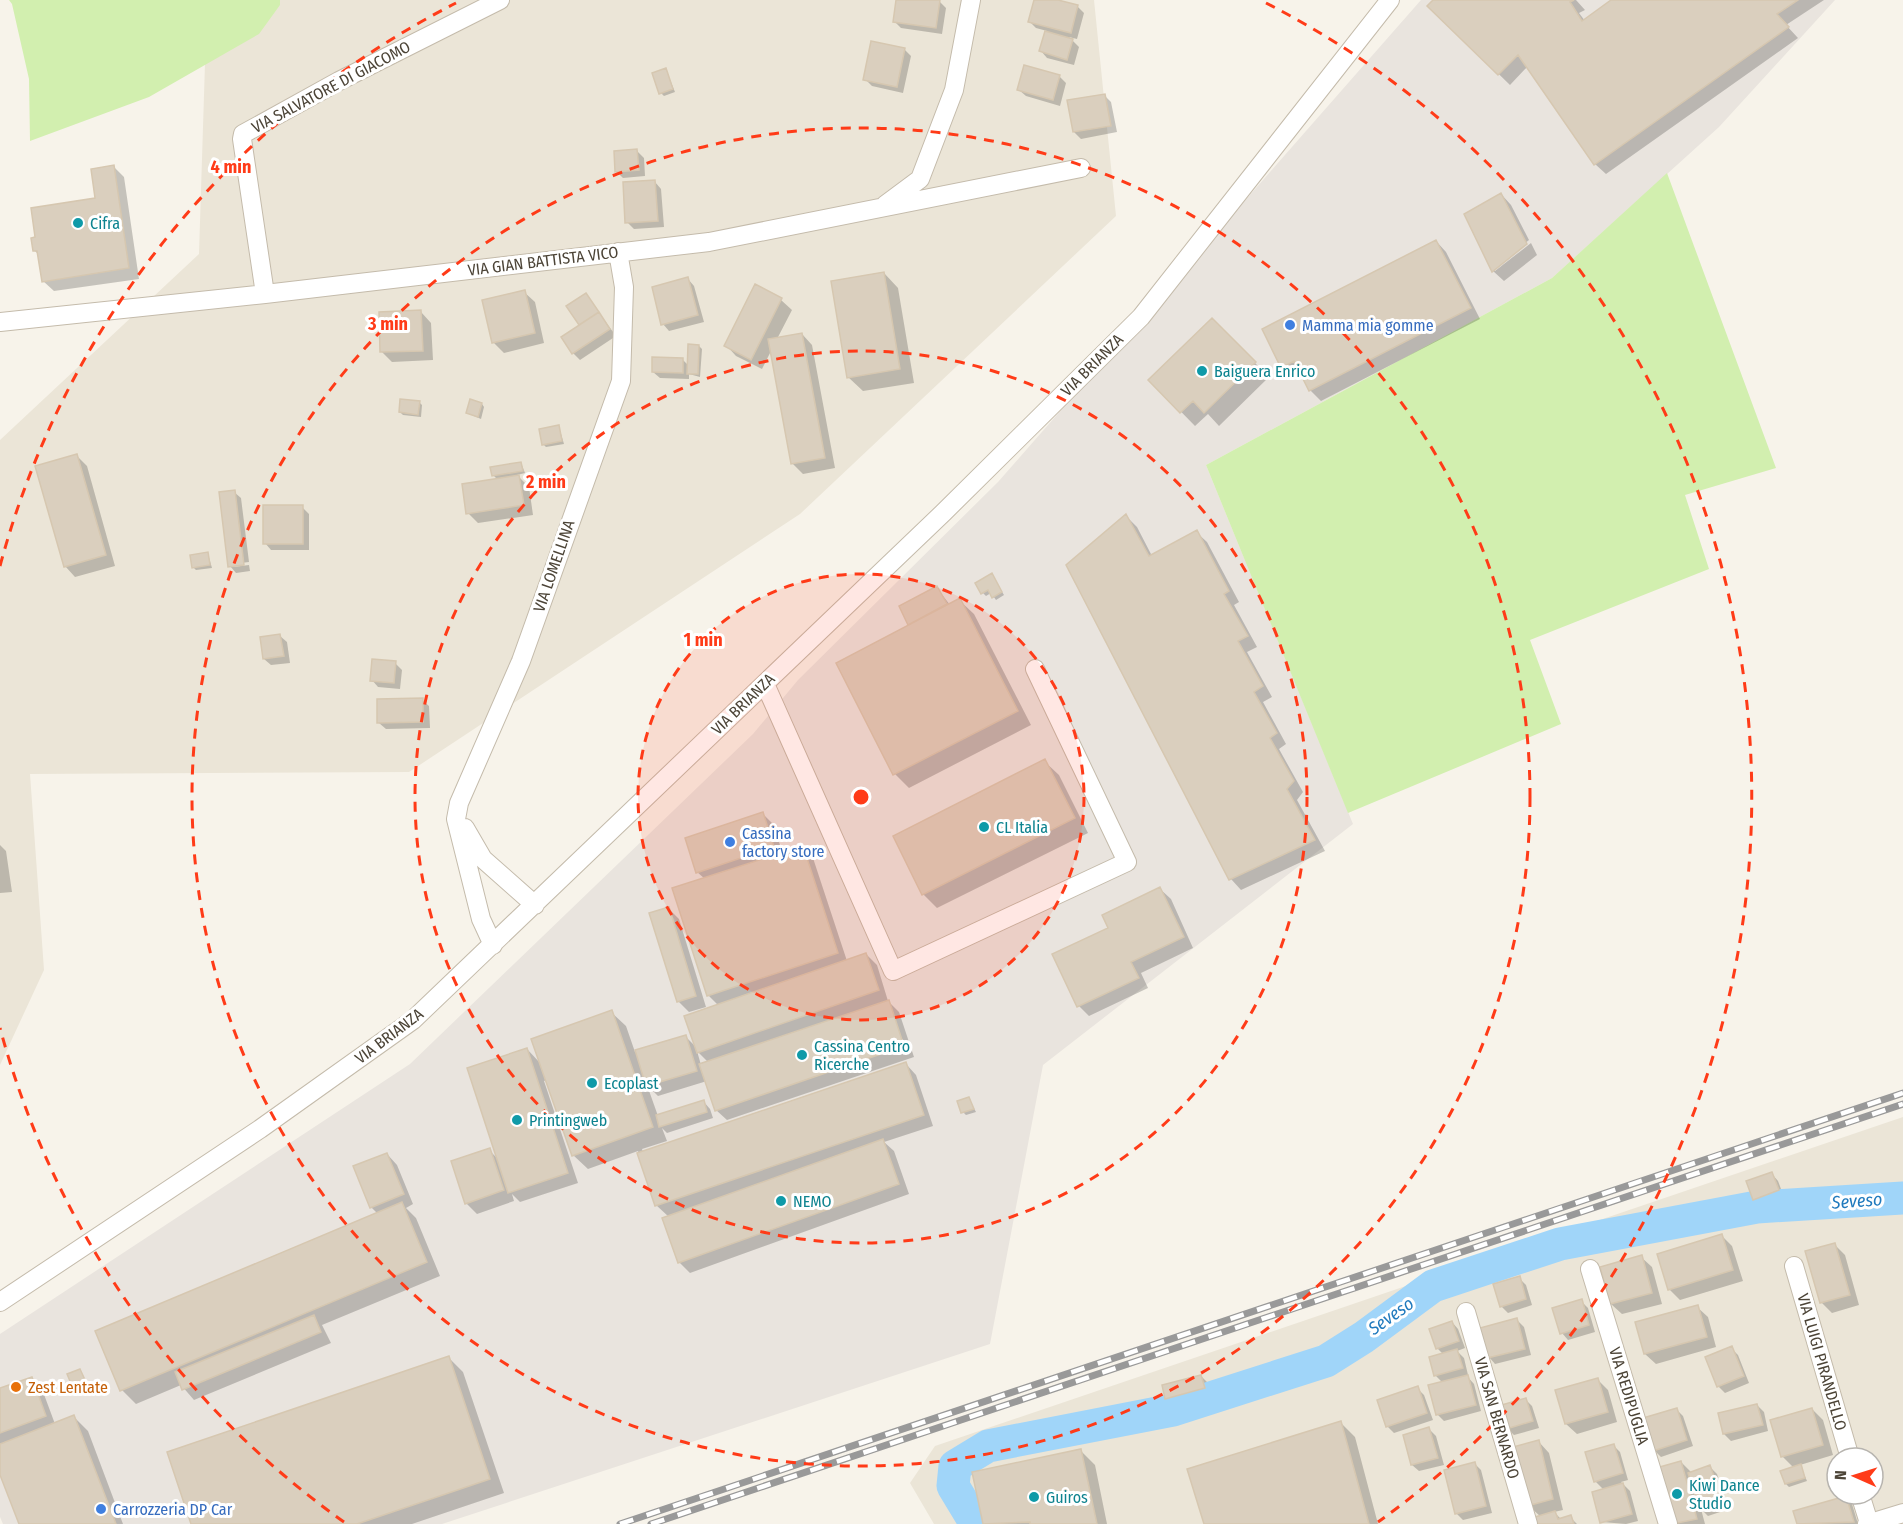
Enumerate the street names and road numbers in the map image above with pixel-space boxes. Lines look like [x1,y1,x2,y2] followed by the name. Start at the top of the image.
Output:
[248,37,414,137] street label: VIA SALVATORE DI GIACOMO
[467,242,619,280] street label: VIA GIAN BATTISTA VICO
[1057,329,1128,400] street label: VIA BRIANZA
[529,517,579,615] street label: VIA LOMELLINA
[708,669,779,739] street label: VIA BRIANZA
[351,1004,427,1068] street label: VIA BRIANZA
[1793,1291,1851,1433] street label: VIA LUIGI PIRANDELLO
[1605,1345,1653,1448] street label: VIA REDIPUGLIA
[1471,1355,1523,1481] street label: VIA SAN BERNARDO

